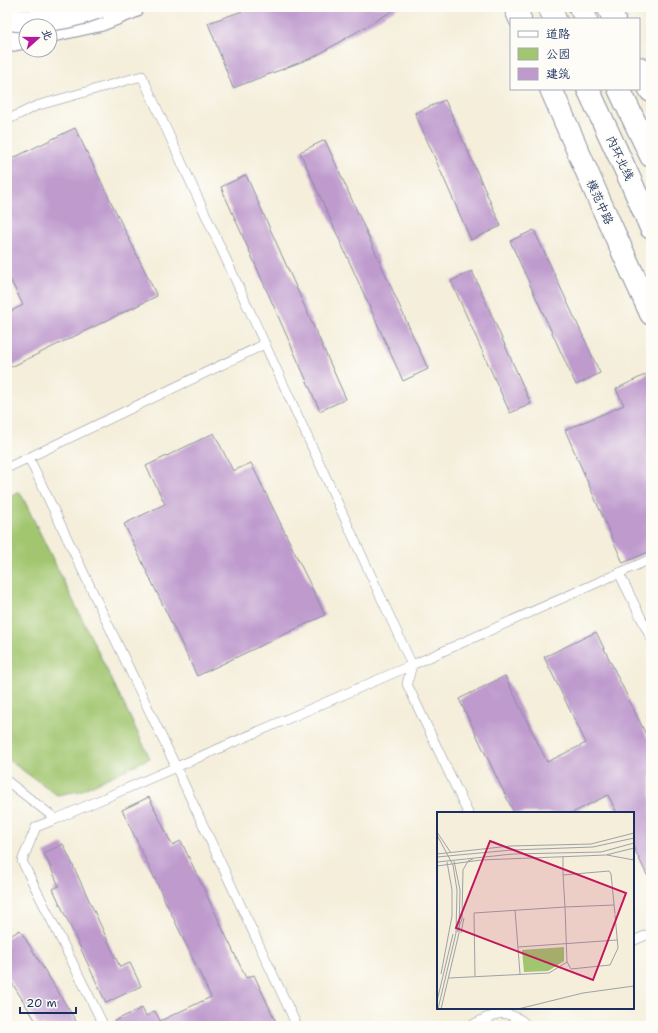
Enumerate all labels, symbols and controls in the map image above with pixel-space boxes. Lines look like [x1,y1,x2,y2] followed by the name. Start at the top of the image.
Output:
[18,18,58,58] north arrow
[510,18,640,90] legend
[546,26,570,42] text: 道路
[38,27,56,42] text: 北
[546,46,570,62] text: 公园
[546,66,570,82] text: 建筑
[603,133,637,183] street label: 内环北线
[583,177,617,227] street label: 模范中路
[437,812,634,1009] inset map
[20,989,76,1015] scale bar
[26,995,57,1011] text: 20 m

